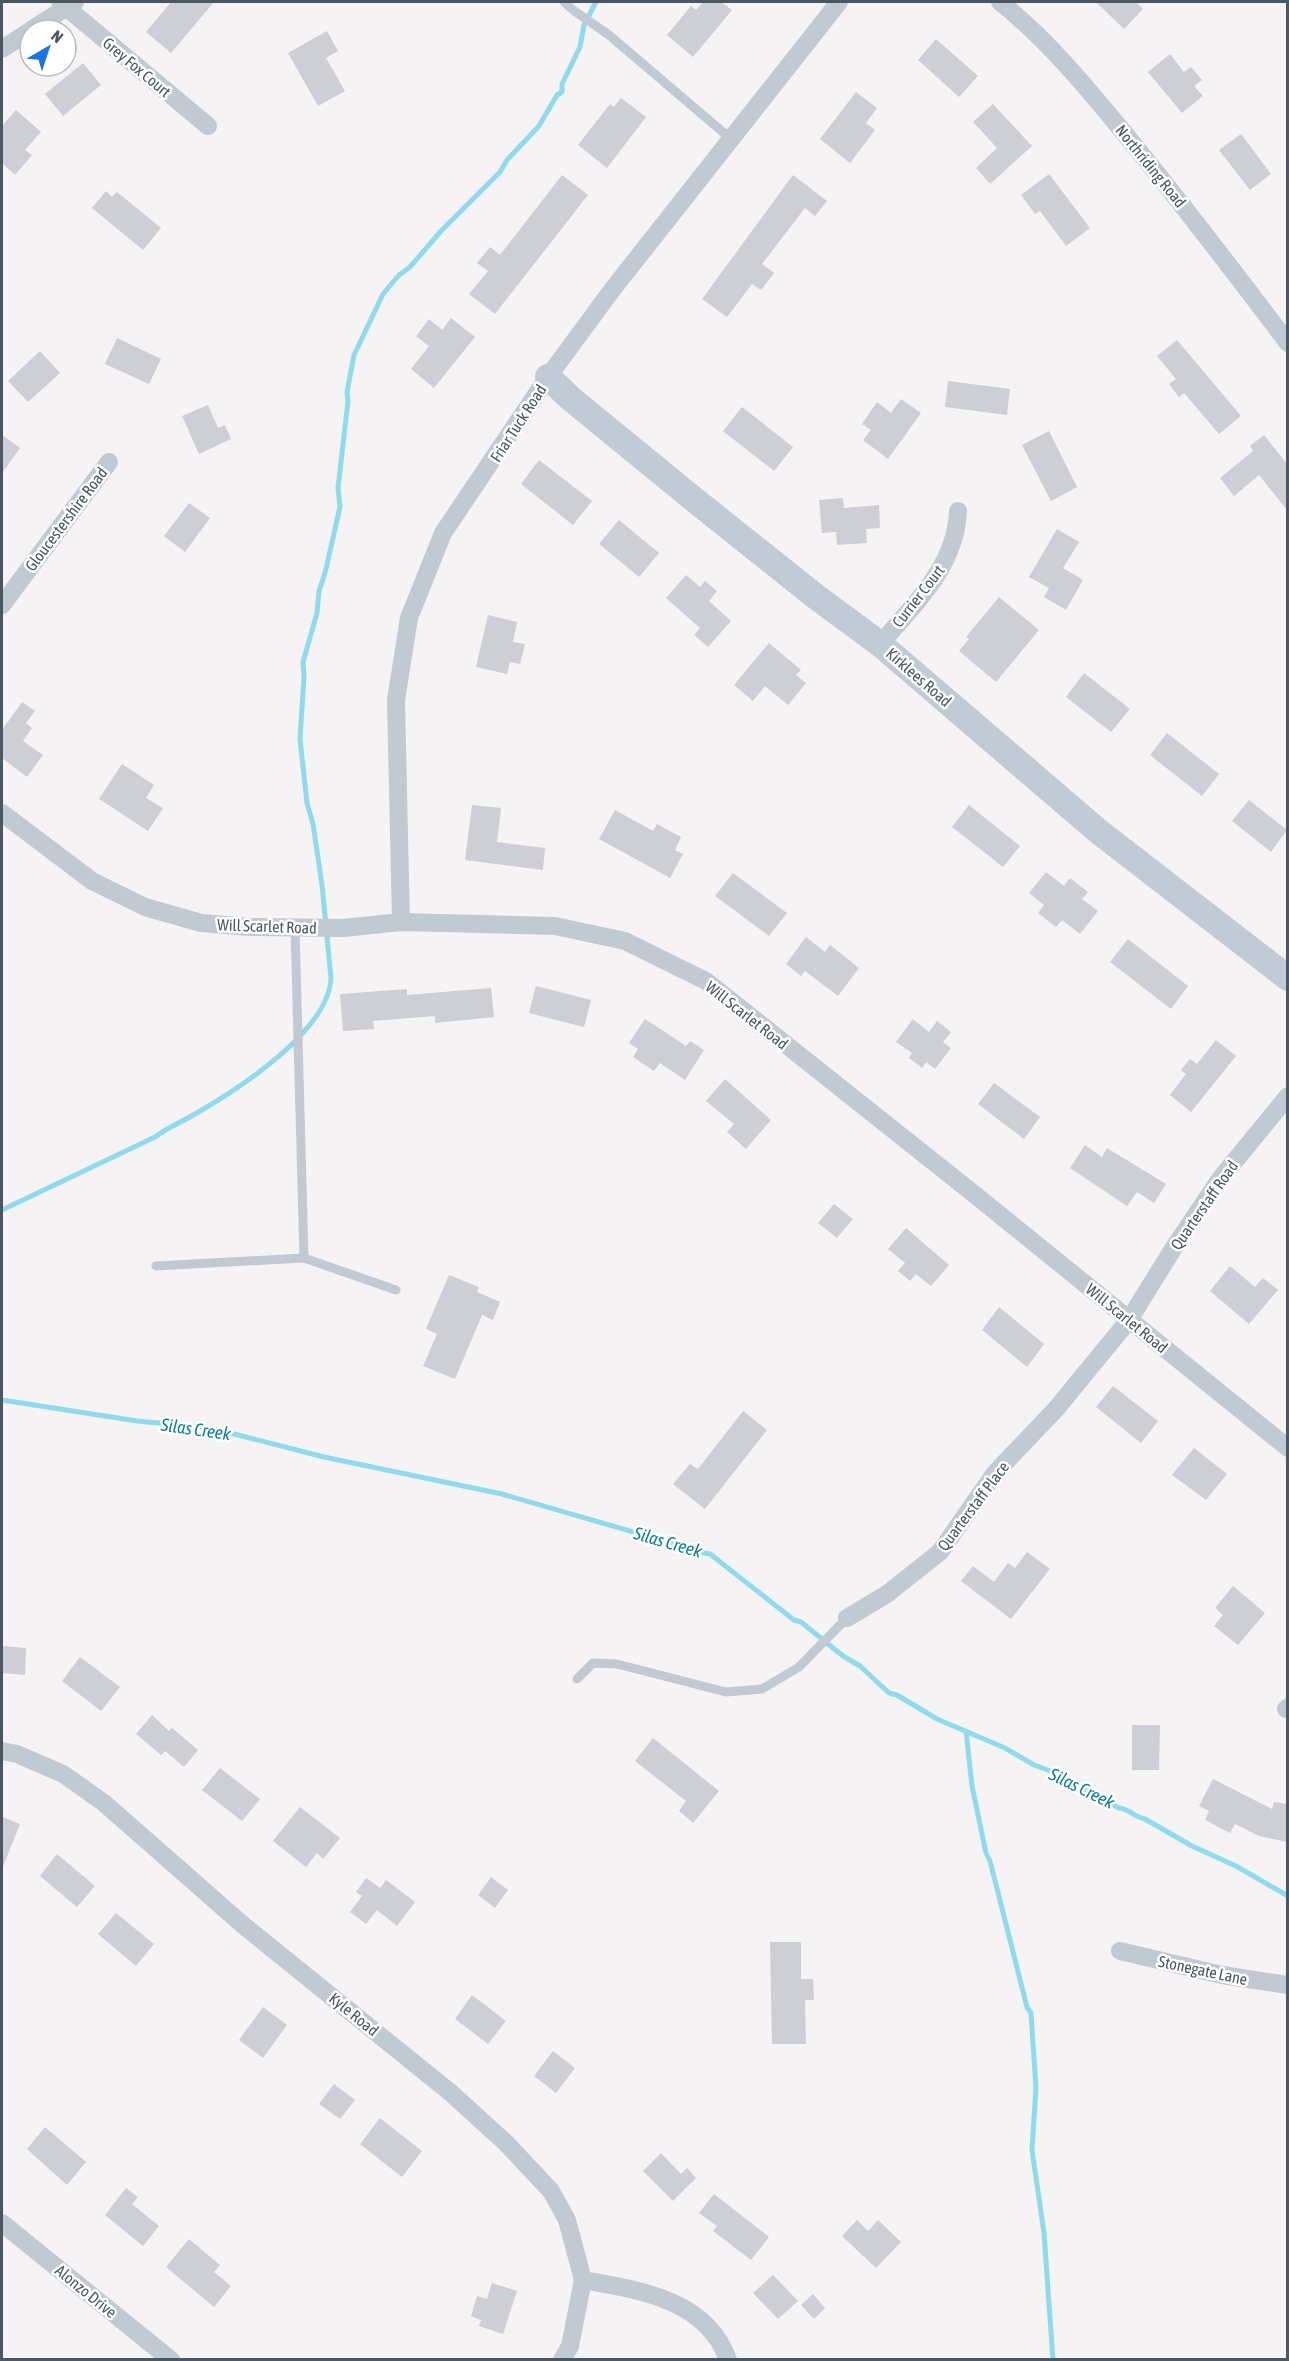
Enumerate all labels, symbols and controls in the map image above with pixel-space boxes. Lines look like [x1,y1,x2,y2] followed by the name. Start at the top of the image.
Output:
[18,18,78,78] north arrow
[48,26,67,46] text: N
[99,33,175,102] street label: Grey Fox Court
[1111,121,1190,212] street label: Northriding Road
[486,381,550,465] street label: Friar Tuck Road
[21,464,111,574] street label: Gloucestershire Road
[888,561,948,631] street label: Currier Court
[883,644,955,710] street label: Kirklees Road
[217,915,317,937] street label: Will Scarlet Road
[702,977,792,1053] street label: Will Scarlet Road
[1167,1157,1241,1253] street label: Quarterstaff Road
[1083,1280,1171,1356] street label: Will Scarlet Road
[159,1414,233,1444] water label: Silas Creek
[934,1458,1012,1554] street label: Quarterstaff Place
[630,1522,706,1562] water label: Silas Creek
[1045,1763,1119,1813] water label: Silas Creek
[1157,1952,1249,1989] street label: Stonegate Lane
[325,1989,382,2040] street label: Kyle Road
[52,2261,120,2321] street label: Alonzo Drive

